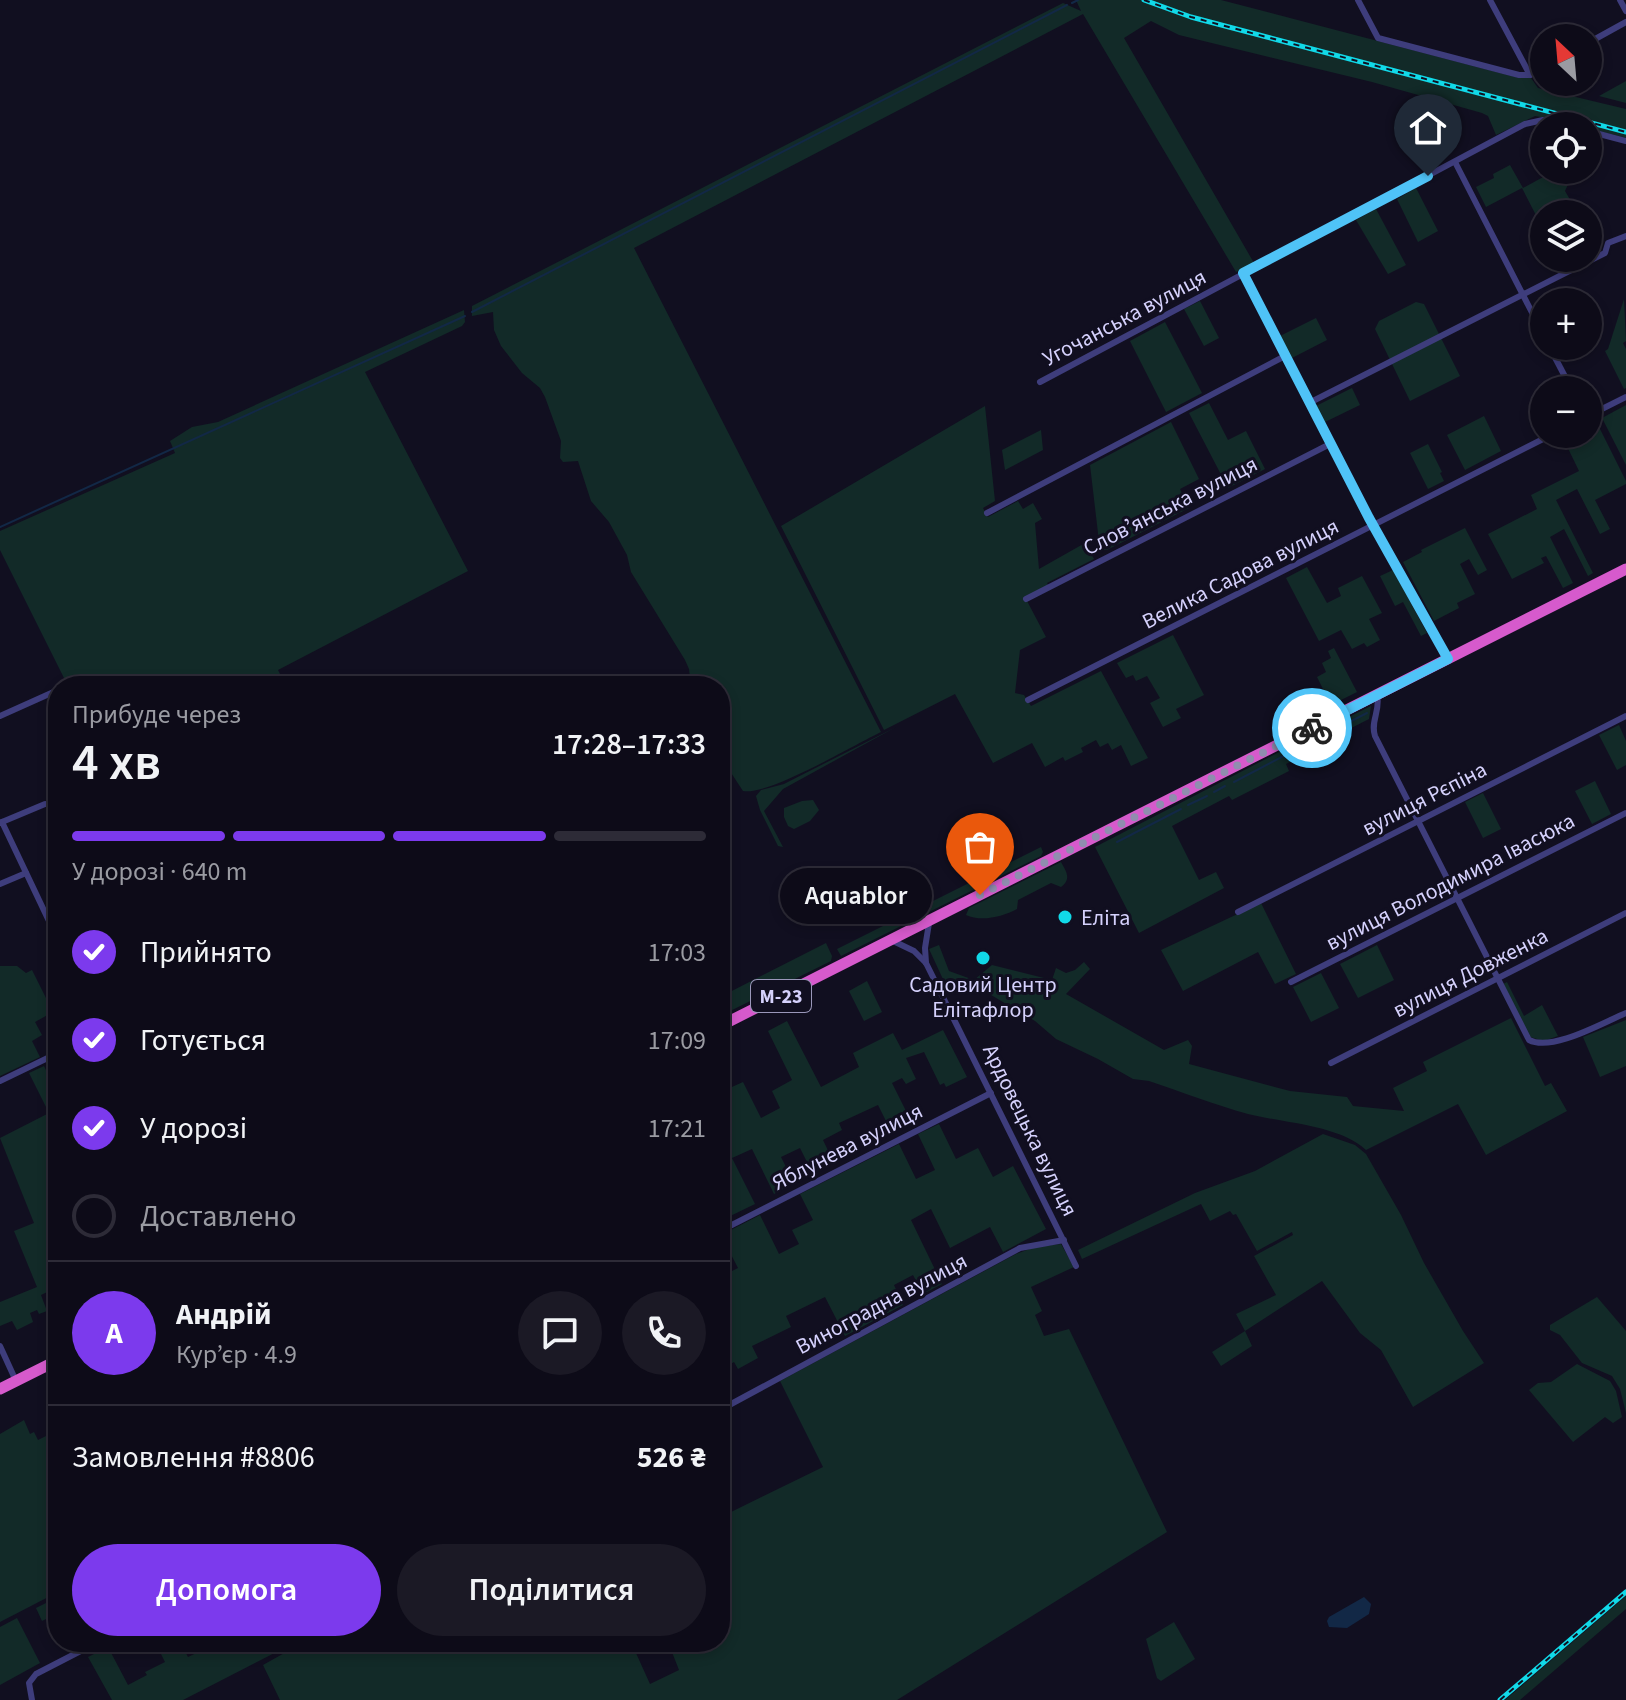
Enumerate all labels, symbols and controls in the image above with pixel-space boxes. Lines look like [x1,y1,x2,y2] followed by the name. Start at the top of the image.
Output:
[1530,24,1602,96] north arrow
[1530,24,1602,448] map controls
[1394,94,1462,176] pin
[1406,106,1450,150] icon: home
[1530,112,1602,184] button: locate
[1530,200,1602,272] button: layers
[1037,261,1212,375] street label: Угочанська вулиця
[1530,288,1602,360] button: +
[1530,376,1602,448] button: −
[1078,448,1263,564] street label: Словʼянська вулиця
[1137,510,1344,637] street label: Велика Садова вулиця
[1272,688,1352,768] courier
[72,696,241,733] text: Прибуде через
[1290,706,1334,750] icon: bike
[552,723,706,766] text: 17:28–17:33
[72,726,161,800] text: 4 хв
[1356,754,1492,844] street label: вулиця Рєпіна
[1320,805,1581,959] street label: вулиця Володимира Івасюка
[946,813,1014,895] pin
[958,825,1002,869] icon: bag
[72,853,247,890] text: У дорозі · 640 m
[780,867,932,923] callout: Aquablor
[805,877,907,914] text: Aquablor
[1081,902,1130,934] place label: Еліта
[1056,908,1074,926] marker: Еліта
[1387,920,1554,1026] street label: вулиця Довженка
[72,930,116,974] icon: check
[140,931,272,974] text: Прийнято
[648,934,706,971] text: 17:03
[974,949,992,967] marker: Садовий Центр Елітафлор
[909,969,1057,1026] place label: Садовий Центр Елітафлор
[751,980,811,1012] road number: М-23
[72,1018,116,1062] icon: check
[140,1019,266,1062] text: Готується
[648,1022,706,1059] text: 17:09
[974,1039,1086,1222] street label: Ардовецька вулиця
[767,1095,928,1199] street label: Яблунева вулиця
[72,1106,116,1150] icon: check
[140,1107,247,1150] text: У дорозі
[648,1110,706,1147] text: 17:21
[140,1195,296,1238] text: Доставлено
[790,1245,973,1363] street label: Виноградна вулиця
[518,1291,602,1375] button: chat
[622,1291,706,1375] button: phone
[176,1293,271,1336] text: Андрій
[105,1312,123,1355] text: А
[176,1336,297,1373] text: Кур’єр · 4.9
[72,1436,315,1479] text: Замовлення #8806
[637,1436,706,1479] text: 526 ₴
[72,1544,381,1636] button: Допомога
[397,1544,706,1636] button: Поділитися

